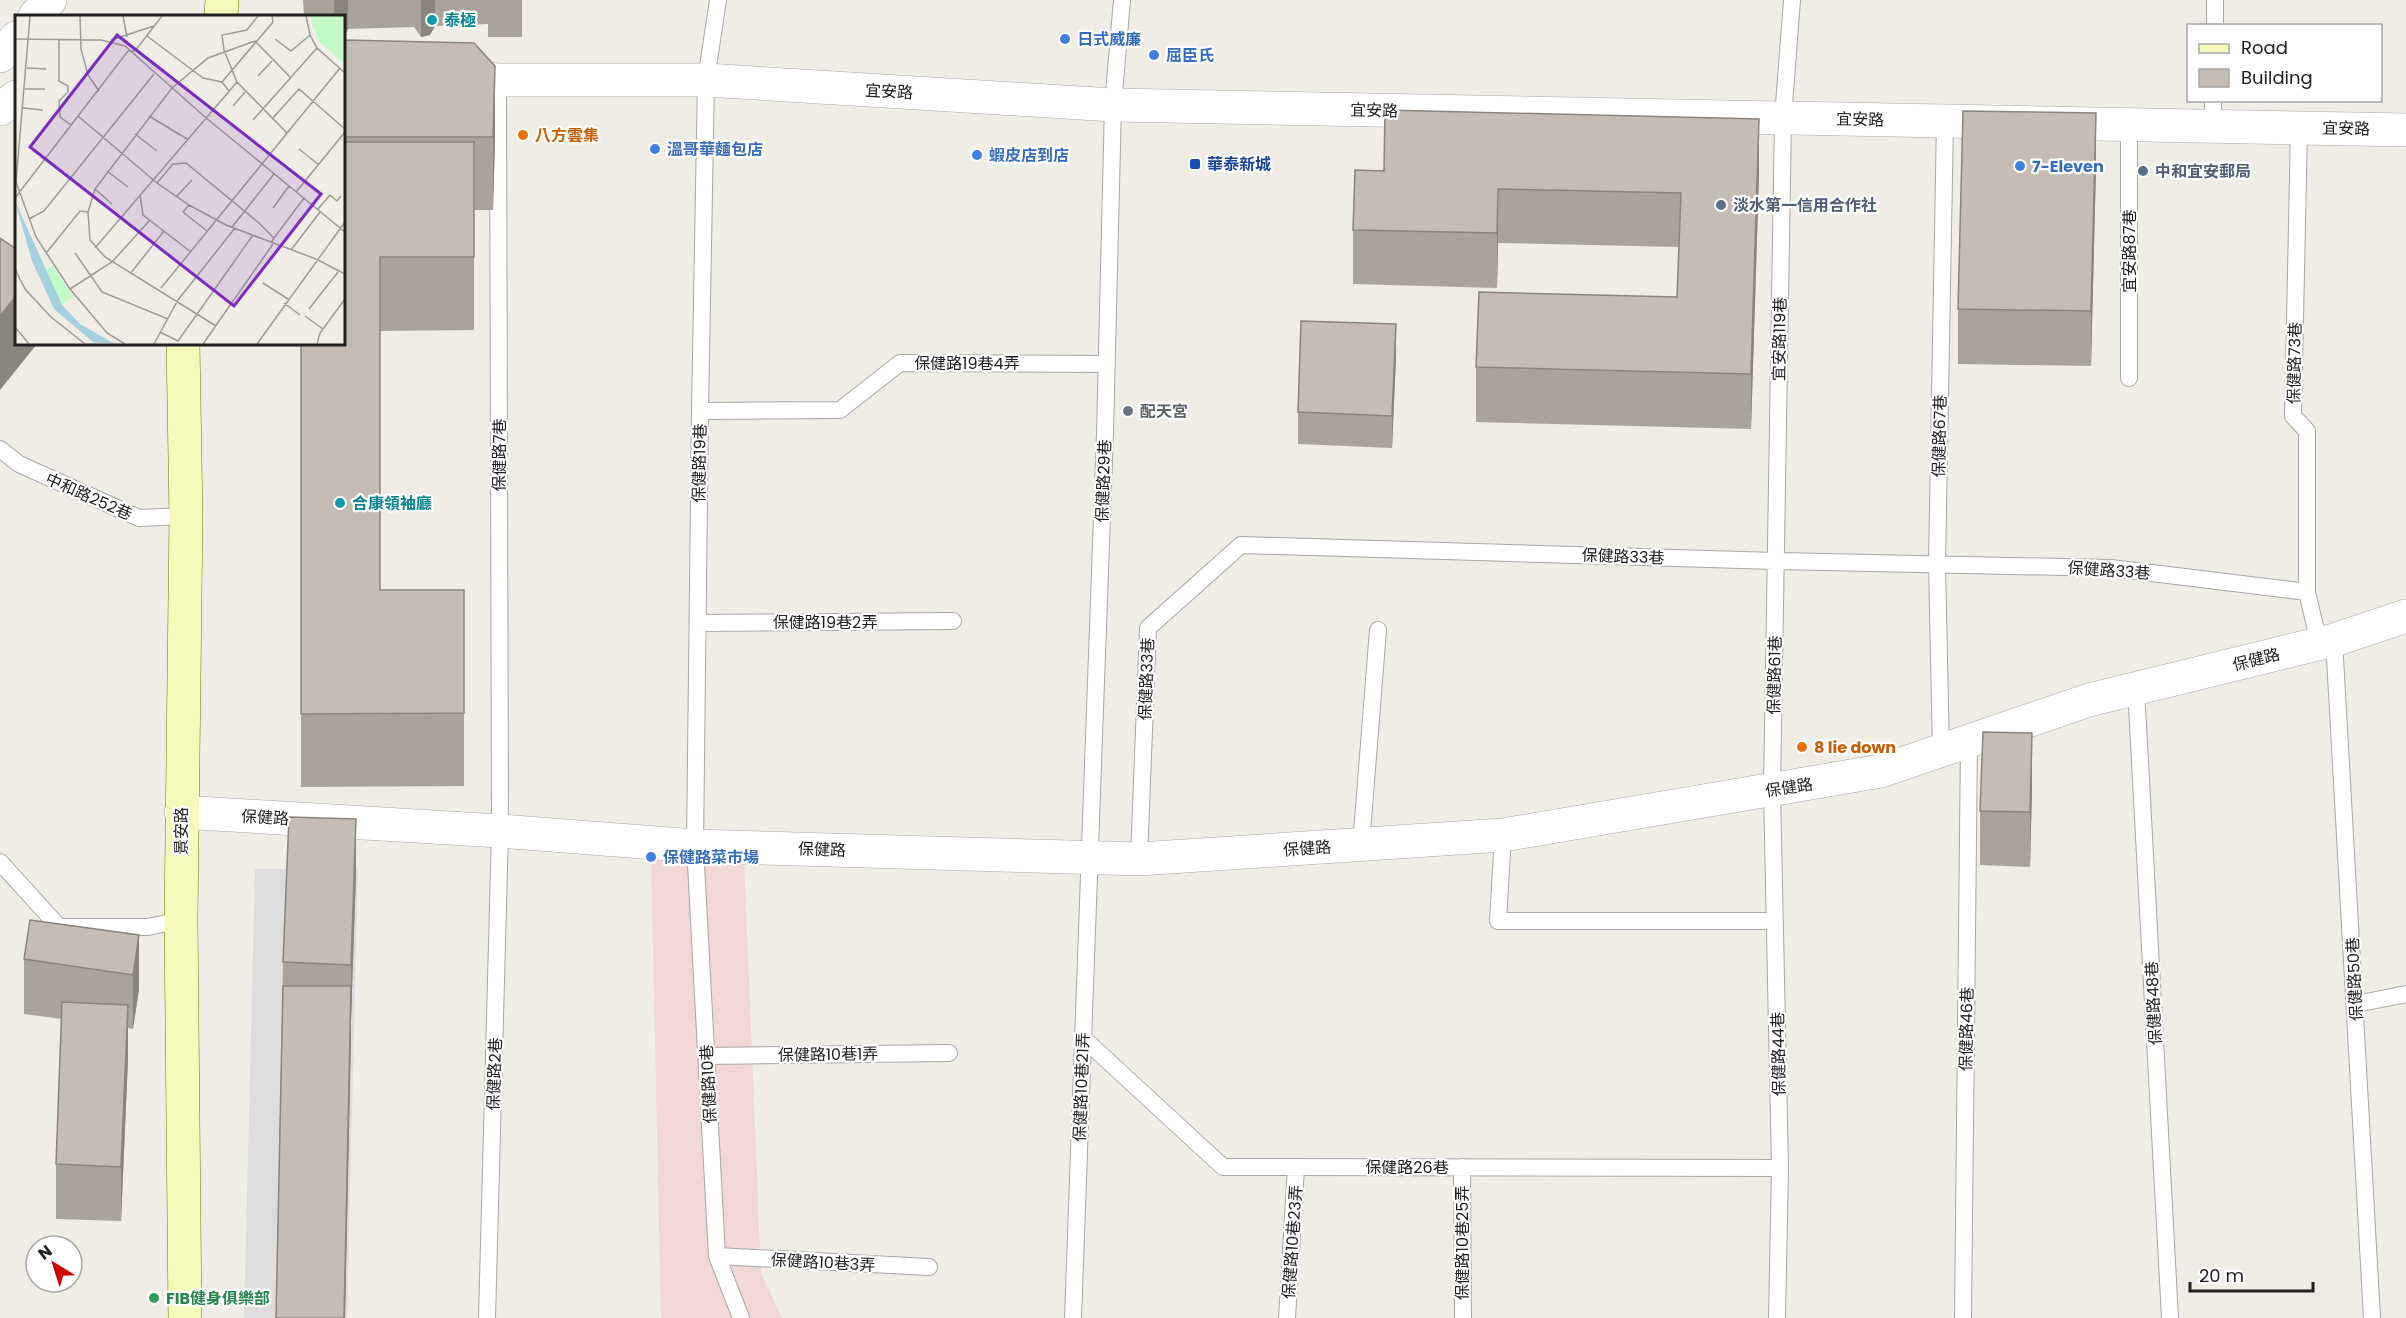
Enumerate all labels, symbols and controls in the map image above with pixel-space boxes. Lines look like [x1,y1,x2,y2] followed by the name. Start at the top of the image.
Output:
[444,9,476,32] place label: 泰極
[425,13,439,27] marker: 泰極
[15,15,345,345] inset map
[2187,24,2382,102] legend
[1077,28,1141,51] place label: 日式威廉
[1058,32,1072,46] marker: 日式威廉
[2241,35,2288,60] text: Road
[1166,44,1214,67] place label: 屈臣氏
[1147,48,1161,62] marker: 屈臣氏
[2241,65,2313,90] text: Building
[864,79,914,104] street label: 宜安路
[1350,99,1398,122] street label: 宜安路
[1836,108,1884,131] street label: 宜安路
[2322,117,2370,140] street label: 宜安路
[535,124,599,147] place label: 八方雲集
[516,128,530,142] marker: 八方雲集
[667,138,763,161] place label: 溫哥華麵包店
[648,142,662,156] marker: 溫哥華麵包店
[989,144,1069,167] place label: 蝦皮店到店
[970,148,984,162] marker: 蝦皮店到店
[1207,153,1271,176] place label: 華泰新城
[2032,155,2104,178] place label: 7-Eleven
[1188,157,1202,171] marker: 華泰新城
[2013,159,2027,173] marker: 7-Eleven
[2155,160,2251,183] place label: 中和宜安郵局
[2136,164,2150,178] marker: 中和宜安郵局
[1733,194,1877,217] place label: 淡水第一信用合作社
[1714,198,1728,212] marker: 淡水第一信用合作社
[2118,210,2141,292] street label: 宜安路87巷
[1767,297,1792,381] street label: 宜安路119巷
[2282,322,2307,404] street label: 保健路73巷
[914,352,1020,375] street label: 保健路19巷4弄
[1927,394,1952,478] street label: 保健路67巷
[1140,400,1188,423] place label: 配天宮
[1121,404,1135,418] marker: 配天宮
[488,419,511,491] street label: 保健路7巷
[687,423,712,503] street label: 保健路19巷
[1091,439,1116,523] street label: 保健路29巷
[42,467,136,526] street label: 中和路252巷
[352,492,432,515] place label: 合康領袖廳
[333,496,347,510] marker: 合康領袖廳
[1581,544,1665,569] street label: 保健路33巷
[2067,556,2151,585] street label: 保健路33巷
[773,611,877,634] street label: 保健路19巷2弄
[1762,635,1787,715] street label: 保健路61巷
[1134,637,1159,721] street label: 保健路33巷
[2230,643,2282,676] street label: 保健路
[1814,736,1896,759] place label: 8 lie down
[1795,740,1809,754] marker: 8 lie down
[1764,772,1815,803] street label: 保健路
[240,805,290,830] street label: 保健路
[170,807,193,855] street label: 景安路
[1282,835,1332,862] street label: 保健路
[798,837,846,862] street label: 保健路
[663,846,759,869] place label: 保健路菜市場
[644,850,658,864] marker: 保健路菜市場
[2341,936,2368,1022] street label: 保健路50巷
[2140,960,2167,1046] street label: 保健路48巷
[1954,987,1979,1071] street label: 保健路46巷
[1766,1012,1791,1096] street label: 保健路44巷
[1068,1032,1095,1142] street label: 保健路10巷21弄
[482,1037,507,1111] street label: 保健路2巷
[778,1042,878,1067] street label: 保健路10巷1弄
[695,1044,722,1124] street label: 保健路10巷
[1365,1156,1449,1179] street label: 保健路26巷
[1277,1184,1308,1300] street label: 保健路10巷23弄
[1451,1186,1474,1300] street label: 保健路10巷25弄
[24,1234,84,1294] north arrow
[33,1240,57,1265] text: N
[770,1248,876,1277] street label: 保健路10巷3弄
[2190,1255,2313,1293] scale bar
[2199,1263,2244,1288] text: 20 m
[166,1287,270,1310] place label: FIB健身俱樂部
[147,1291,161,1305] marker: FIB健身俱樂部

